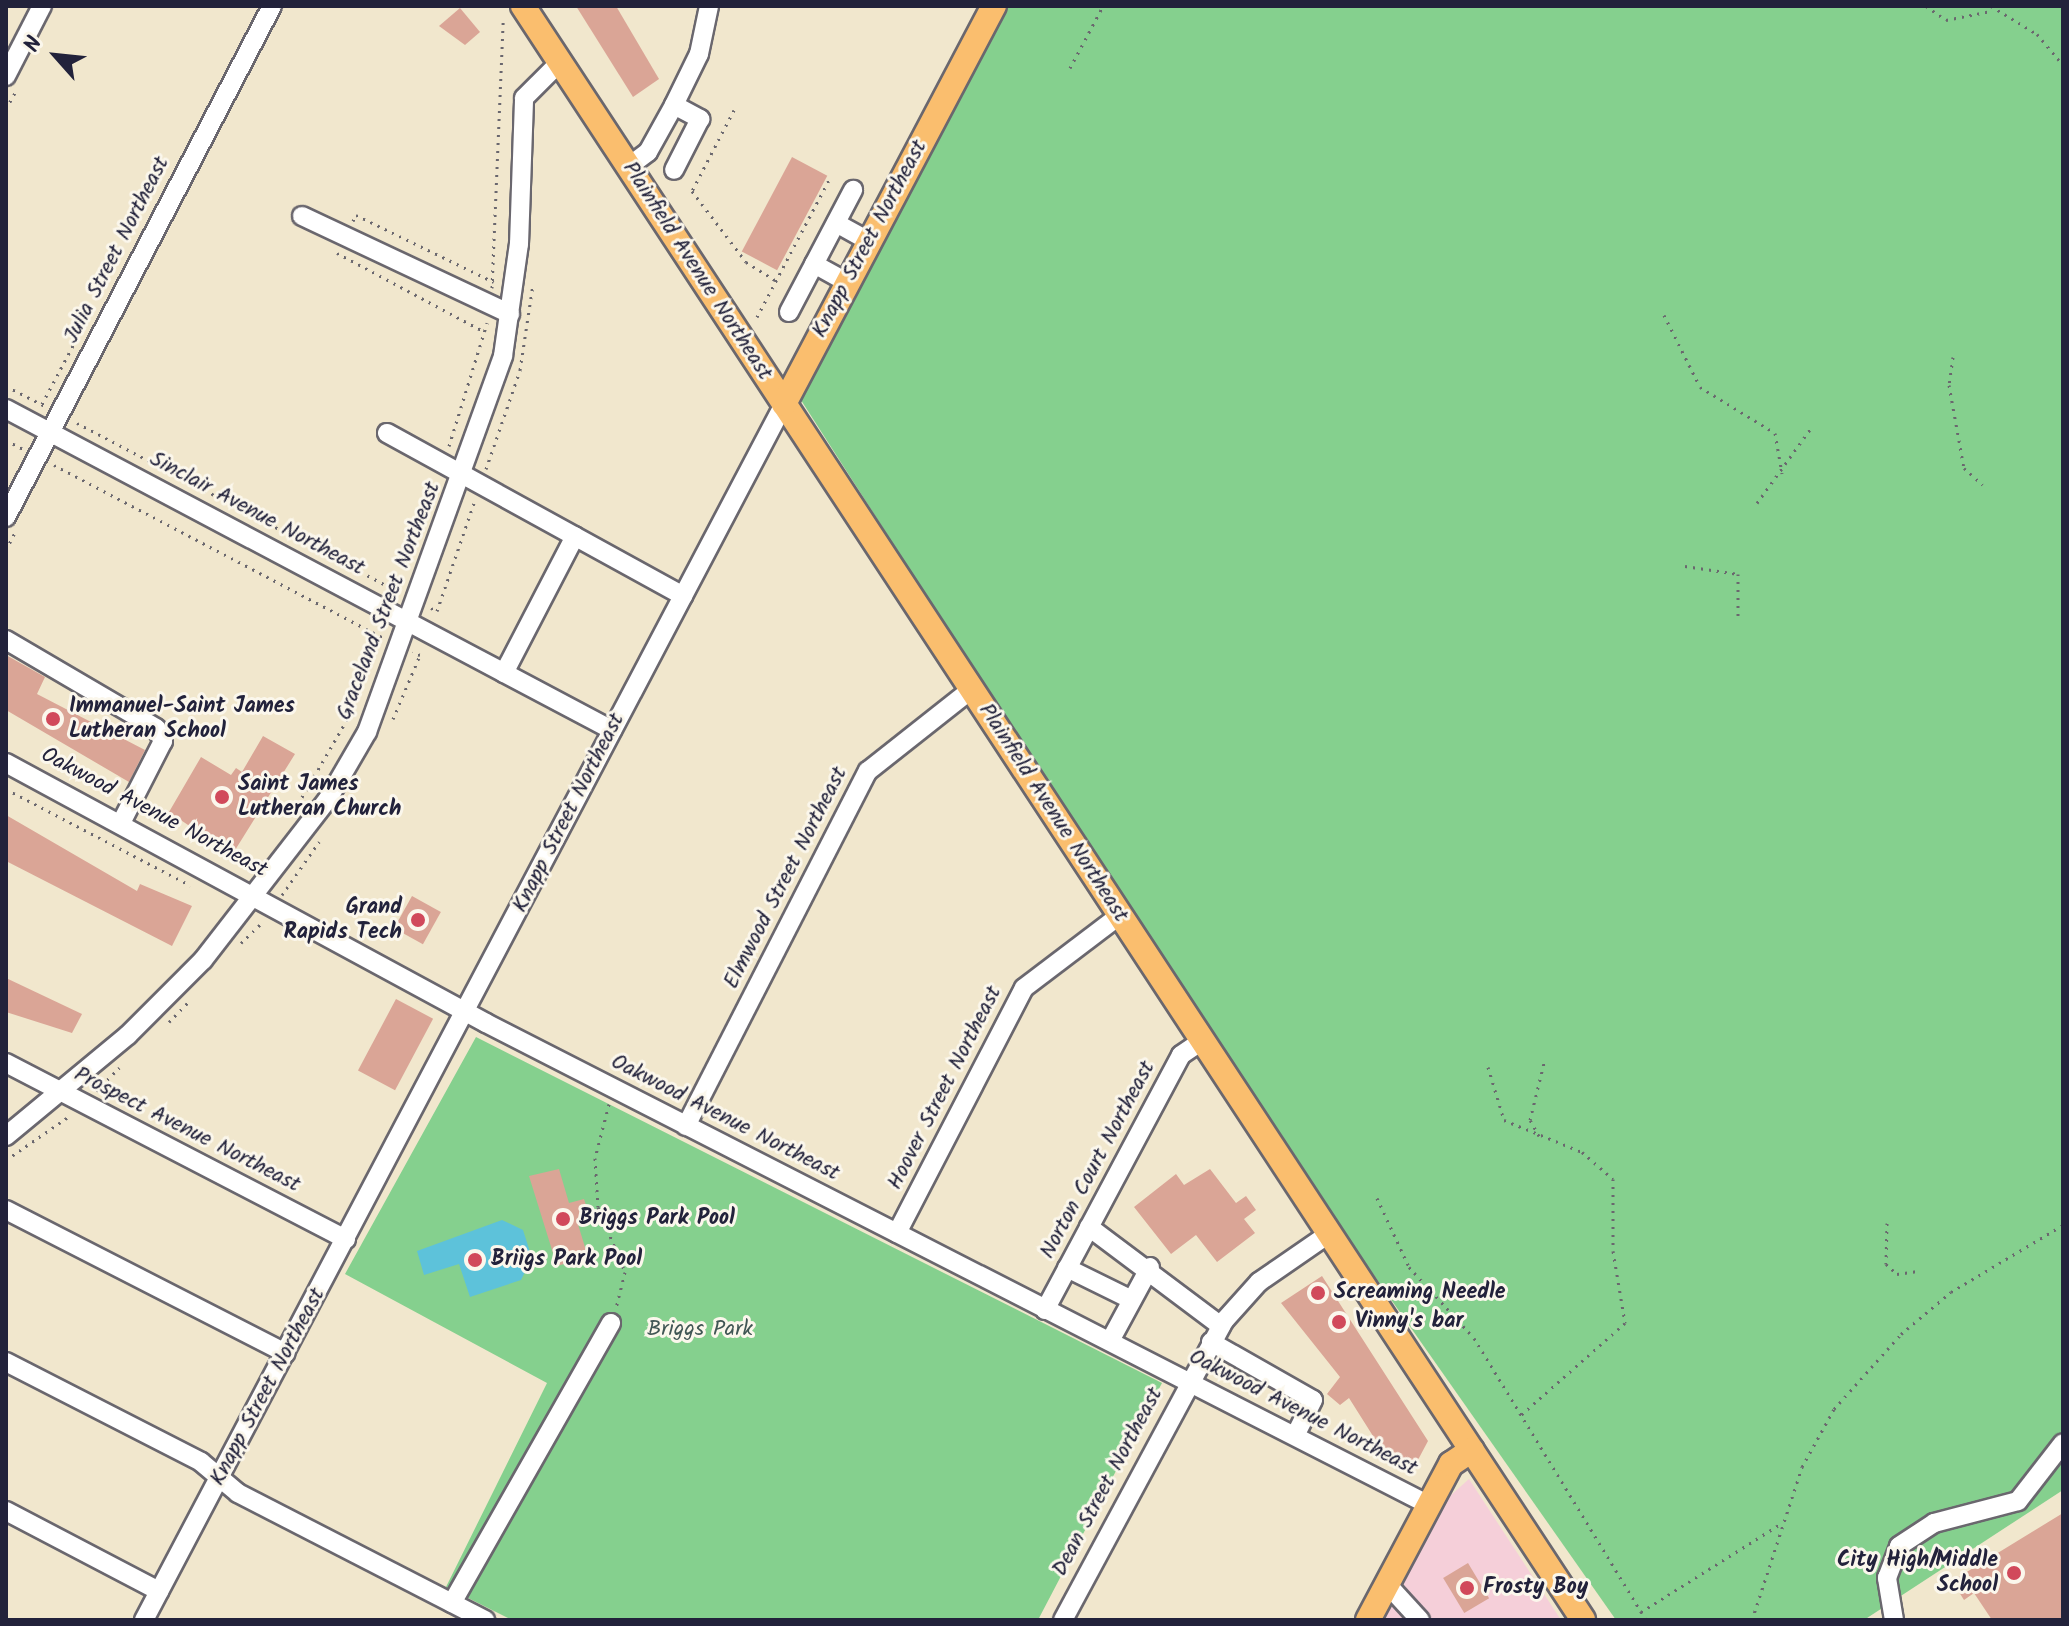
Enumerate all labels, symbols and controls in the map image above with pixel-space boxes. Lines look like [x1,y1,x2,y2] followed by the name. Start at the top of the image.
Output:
[16,16,96,96] north arrow
[15,31,53,59] text: N
[807,136,933,342] street label: Knapp Street Northeast
[59,152,175,348] street label: Julia Street Northeast
[616,157,778,385] street label: Plainfield Avenue Northeast
[145,446,369,582] street label: Sinclair Avenue Northeast
[331,478,447,724] street label: Graceland Street Northeast
[69,693,295,744] place label: Immanuel-Saint James Lutheran School
[972,699,1134,927] street label: Plainfield Avenue Northeast
[507,709,631,917] street label: Knapp Street Northeast
[44,710,62,728] marker: Immanuel-Saint James Lutheran School
[36,742,272,884] street label: Oakwood Avenue Northeast
[719,763,853,993] street label: Elmwood Street Northeast
[238,771,401,822] place label: Saint James Lutheran Church
[213,788,231,806] marker: Saint James Lutheran Church
[284,894,402,946] place label: Grand Rapids Tech
[409,911,427,929] marker: Grand Rapids Tech
[882,982,1008,1194] street label: Hoover Street Northeast
[606,1049,844,1187] street label: Oakwood Avenue Northeast
[1035,1057,1161,1263] street label: Norton Court Northeast
[70,1061,304,1199] street label: Prospect Avenue Northeast
[579,1206,735,1232] place label: Briggs Park Pool
[554,1210,572,1228] marker: Briggs Park Pool
[491,1247,642,1273] place label: Briigs Park Pool
[466,1251,484,1269] marker: Briigs Park Pool
[1334,1280,1506,1306] place label: Screaming Needle
[205,1284,331,1490] street label: Knapp Street Northeast
[1309,1284,1327,1302] marker: Screaming Needle
[1355,1309,1463,1335] place label: Vinny's bar
[1330,1313,1348,1331] marker: Vinny's bar
[647,1317,753,1343] park label: Briggs Park
[1184,1344,1422,1482] street label: Oakwood Avenue Northeast
[1047,1383,1169,1581] street label: Dean Street Northeast
[1837,1547,1998,1598] place label: City High/Middle School
[2005,1564,2023,1582] marker: City High/Middle School
[1483,1575,1588,1601] place label: Frosty Boy
[1458,1579,1476,1597] marker: Frosty Boy

